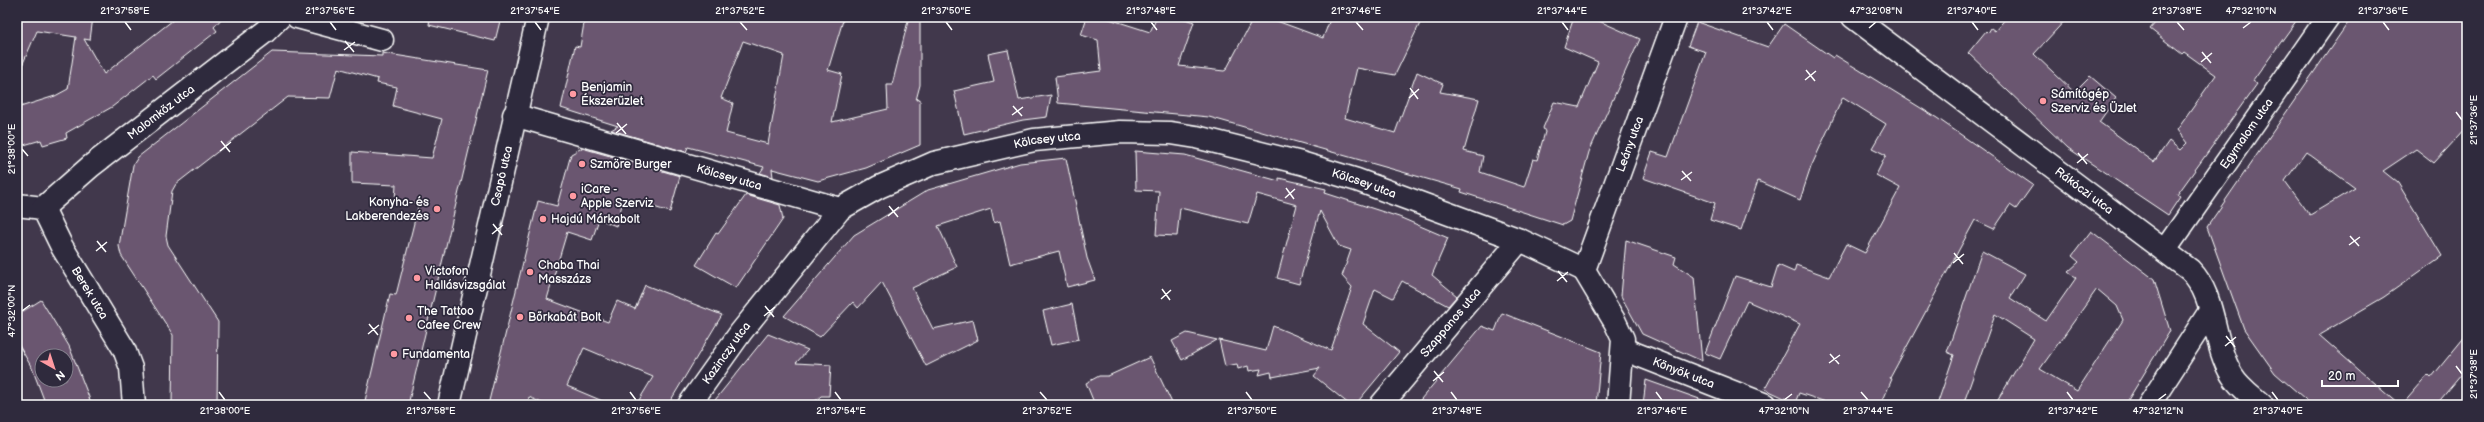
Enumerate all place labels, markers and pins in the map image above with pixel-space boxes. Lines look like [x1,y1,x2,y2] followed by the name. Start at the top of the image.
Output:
[581,80,644,109] place label: Benjamin Ékszerüzlet
[2051,87,2137,116] place label: Sámítógép Szerviz és Üzlet
[568,89,578,99] marker: Benjamin Ékszerüzlet
[2038,96,2048,106] marker: Sámítógép Szerviz és Üzlet
[590,157,672,172] place label: Szmöre Burger
[577,159,587,169] marker: Szmöre Burger
[581,182,654,211] place label: iCare - Apple Szerviz
[568,191,578,201] marker: iCare - Apple Szerviz
[345,195,429,224] place label: Konyha- és Lakberendezés
[432,204,442,214] marker: Konyha- és Lakberendezés
[551,212,640,227] place label: Hajdú Márkabolt
[538,214,548,224] marker: Hajdú Márkabolt
[538,258,600,287] place label: Chaba Thai Masszázs
[425,264,506,293] place label: Victofon Hallásvizsgálat
[525,267,535,277] marker: Chaba Thai Masszázs
[412,273,422,283] marker: Victofon Hallásvizsgálat
[417,304,481,333] place label: The Tattoo Cafee Crew
[528,310,602,325] place label: Bőrkabát Bolt
[515,312,525,322] marker: Bőrkabát Bolt
[404,313,414,323] marker: The Tattoo Cafee Crew
[402,347,470,362] place label: Fundamenta
[389,349,399,359] marker: Fundamenta

